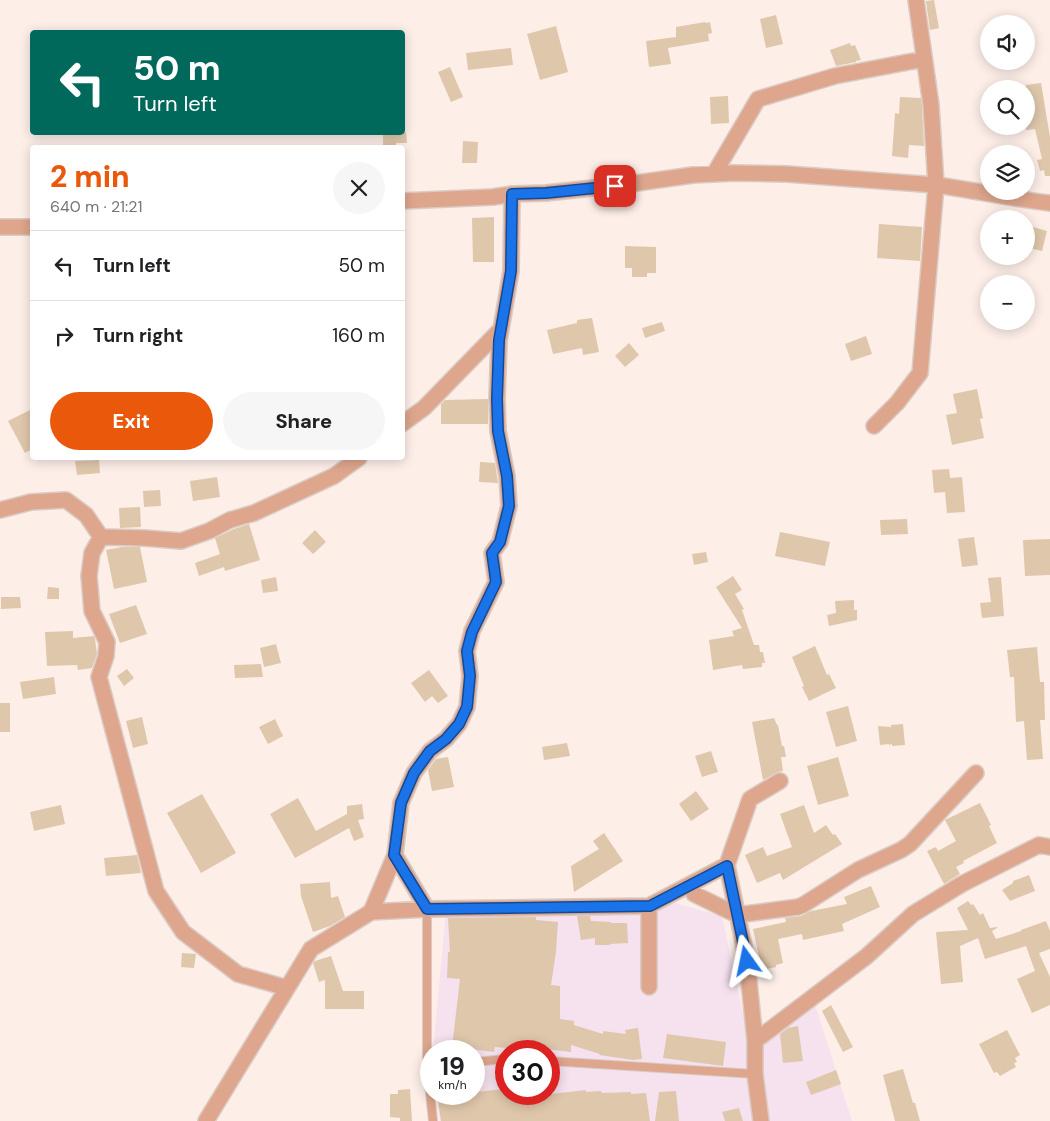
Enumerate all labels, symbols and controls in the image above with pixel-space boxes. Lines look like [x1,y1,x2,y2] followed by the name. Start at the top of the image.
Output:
[980,15,1035,330] map controls
[980,15,1035,70] button: sound
[133,45,221,91] text: 50 m
[50,50,115,115] icon: left
[980,80,1035,135] button: search
[133,89,217,118] text: Turn left
[980,145,1035,200] button: layers
[50,157,130,196] text: 2 min
[333,162,385,214] button: close
[594,165,636,207] pin
[601,172,629,200] icon: arrive
[50,196,143,217] text: 640 m · 21:21
[980,210,1035,265] button: +
[50,252,78,280] icon: left
[93,253,171,278] text: Turn left
[338,253,385,278] text: 50 m
[980,275,1035,330] button: −
[50,322,78,350] icon: right
[93,323,183,348] text: Turn right
[332,323,385,348] text: 160 m
[50,392,213,450] button: Exit
[223,392,385,450] button: Share
[720,934,772,986] position arrow
[495,1040,560,1105] speed limit sign: 30
[440,1050,465,1083] text: 19
[438,1077,467,1093] text: km/h

